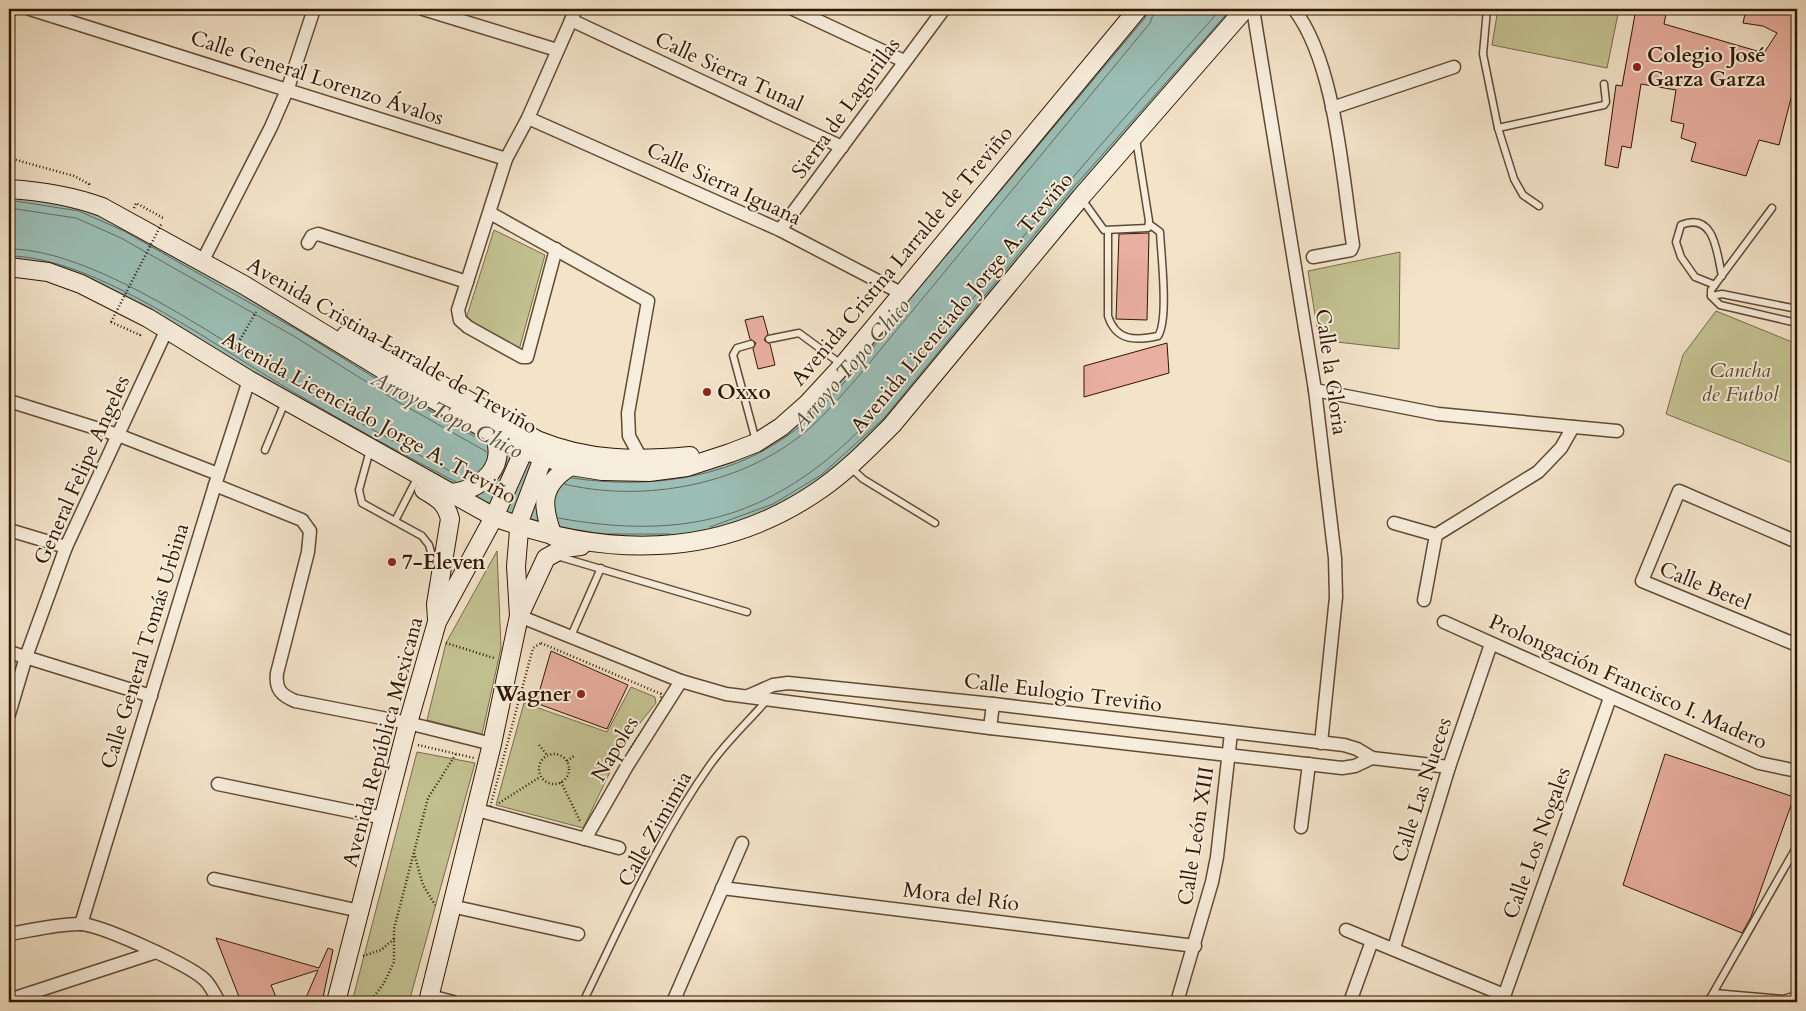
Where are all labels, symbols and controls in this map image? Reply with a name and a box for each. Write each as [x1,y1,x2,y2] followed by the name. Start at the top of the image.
[187,23,447,133] street label: Calle General Lorenzo Ávalos
[650,25,808,119] street label: Calle Sierra Tunal
[785,32,907,184] street label: Sierra de Lagurillas
[1647,41,1766,94] place label: Colegio José Garza Garza
[1631,61,1643,73] marker: Colegio José Garza Garza
[784,120,1020,392] street label: Avenida Cristina Larralde de Treviño
[642,135,806,233] street label: Calle Sierra Iguana
[844,166,1080,440] street label: Avenida Licenciado Jorge A. Treviño
[241,251,543,441] street label: Avenida Cristina Larralde de Treviño
[784,292,917,439] water label: Arroyo Topo Chico
[1308,307,1354,437] street label: Calle la Gloria
[217,325,521,511] street label: Avenida Licenciado Jorge A. Treviño
[1702,356,1780,409] park label: Cancha de Futbol
[365,363,528,466] water label: Arroyo Topo Chico
[27,371,137,569] street label: General Felipe Angeles
[717,378,771,407] place label: Oxxo
[701,386,713,398] marker: Oxxo
[94,520,196,772] street label: Calle General Tomás Urbina
[402,548,486,577] place label: 7-Eleven
[1655,555,1755,617] street label: Calle Betel
[386,556,398,568] marker: 7-Eleven
[1484,607,1772,757] street label: Prolongación Francisco I. Madero
[336,614,430,870] street label: Avenida República Mexicana
[962,666,1164,720] street label: Calle Eulogio Treviño
[494,680,572,709] place label: Wagner
[575,688,587,700] marker: Wagner
[584,711,646,787] street label: Napoles
[1385,714,1459,866] street label: Calle Las Nueces
[1496,763,1578,923] street label: Calle Los Nogales
[1171,765,1221,907] street label: Calle León XIII
[611,766,699,892] street label: Calle Zimimia
[901,875,1021,919] street label: Mora del Río

